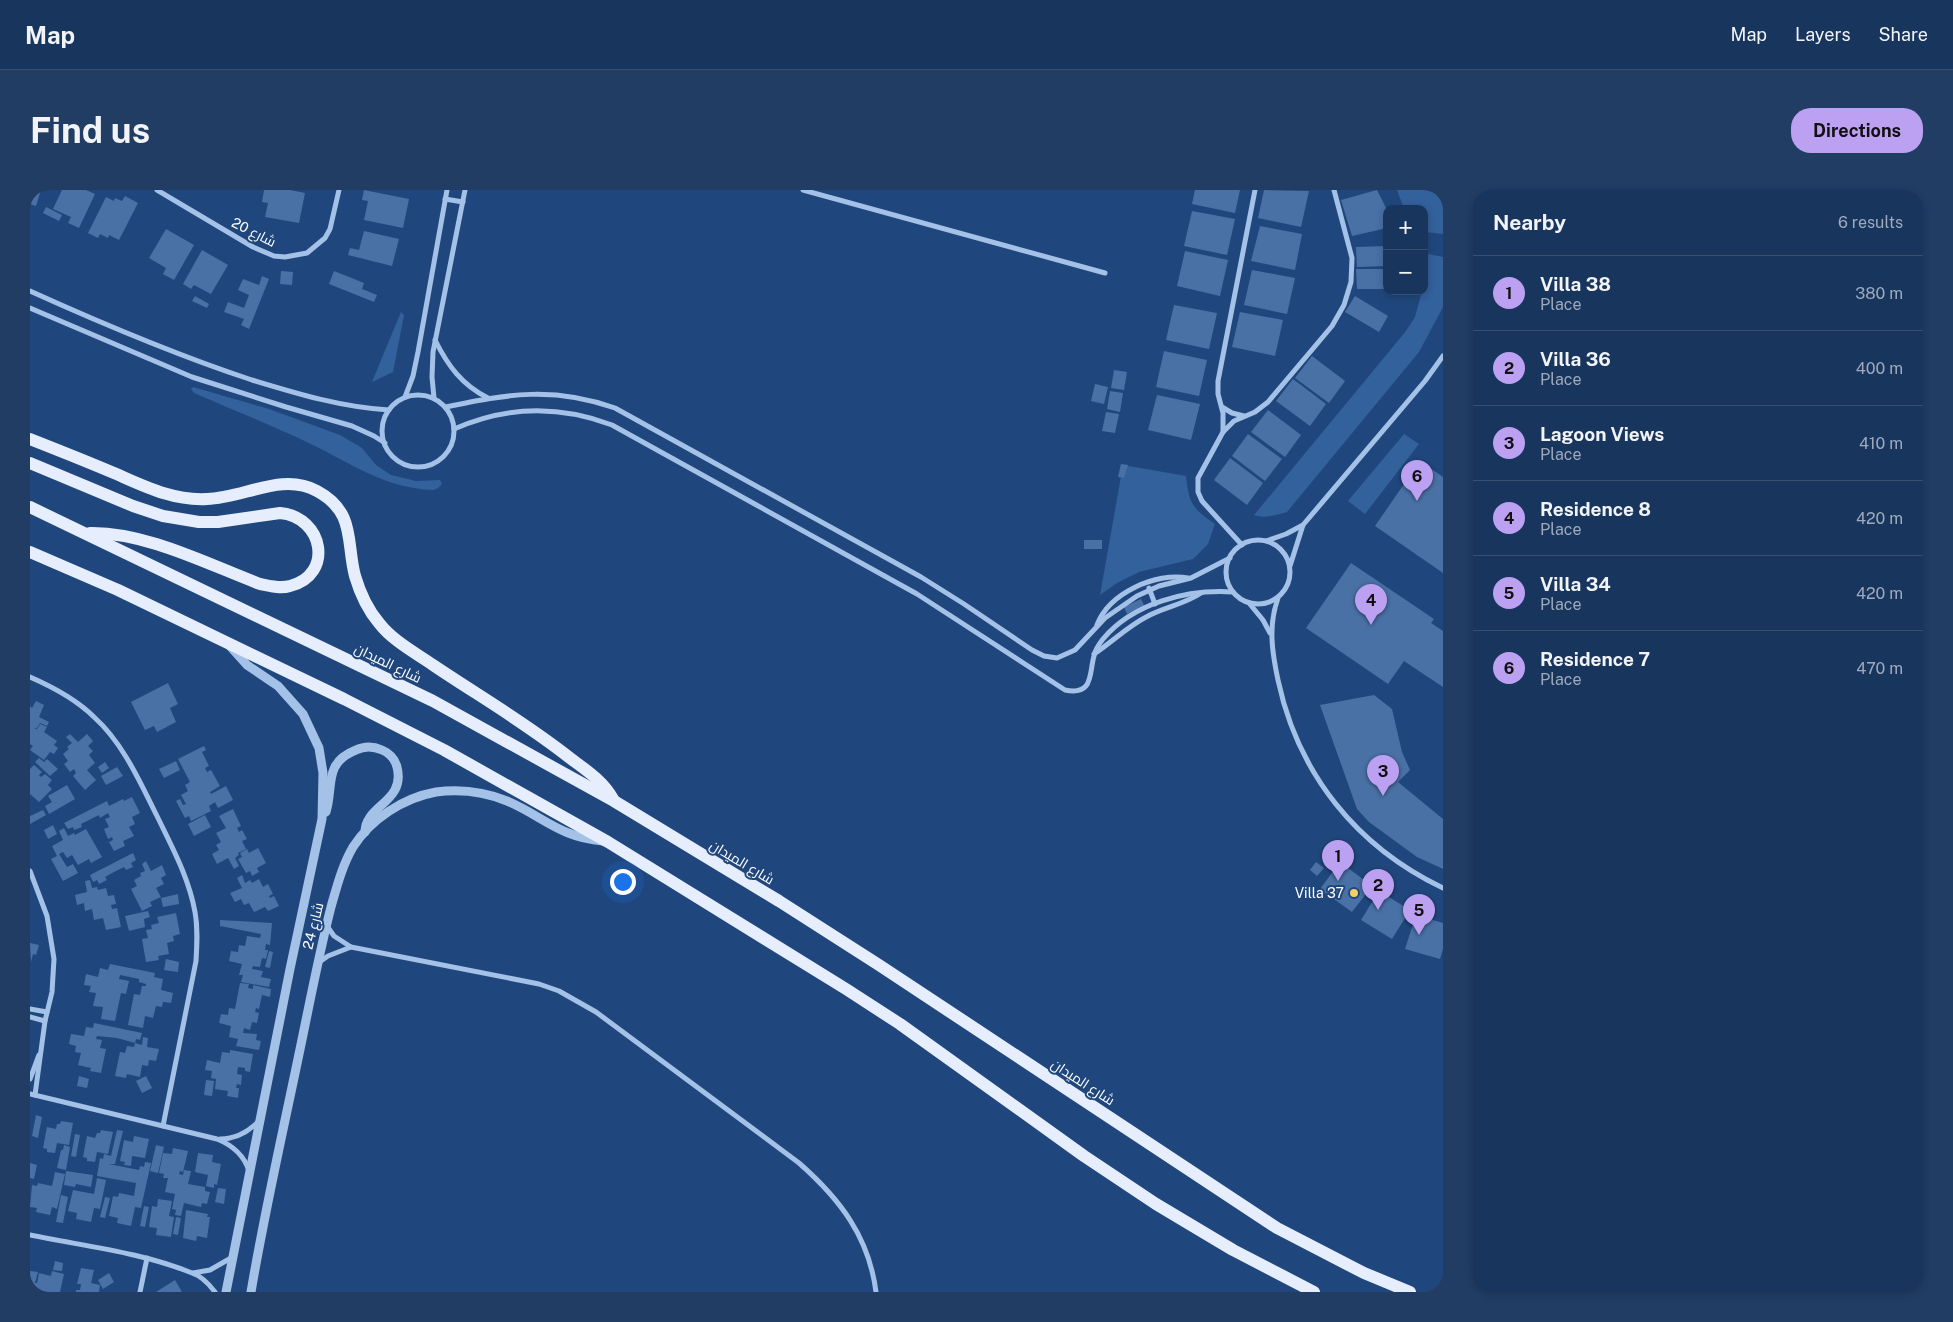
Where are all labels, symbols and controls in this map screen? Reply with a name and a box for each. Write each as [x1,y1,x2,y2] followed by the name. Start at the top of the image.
[25,21,75,49] text: Map
[1731,24,1767,45] text: Map
[1795,24,1851,45] text: Layers
[1879,24,1928,45] text: Share
[1791,108,1923,153] button: Directions
[30,110,150,151] text: Find us
[1383,205,1428,295] map controls
[1383,205,1428,250] button: +
[1493,210,1566,235] text: Nearby
[1838,213,1903,232] text: 6 results
[229,214,279,251] street label: شارع 20
[1383,250,1428,295] button: −
[1540,273,1611,295] text: Villa 38
[1506,284,1512,303] text: 1
[1855,284,1903,303] text: 380 m
[1540,295,1582,314] text: Place
[1540,348,1611,370] text: Villa 36
[1504,359,1514,378] text: 2
[1856,359,1903,378] text: 400 m
[1540,370,1582,389] text: Place
[1540,423,1664,445] text: Lagoon Views
[1504,434,1514,453] text: 3
[1859,434,1903,453] text: 410 m
[1540,445,1582,464] text: Place
[1401,460,1433,501] pin: 6
[1540,498,1651,520] text: Residence 8
[1504,509,1514,528] text: 4
[1856,509,1903,528] text: 420 m
[1540,520,1582,539] text: Place
[1540,573,1611,595] text: Villa 34
[1355,584,1387,625] pin: 4
[1504,584,1514,603] text: 5
[1856,584,1903,603] text: 420 m
[1540,595,1582,614] text: Place
[352,640,424,687] street label: شارع الميدان
[1540,648,1650,670] text: Residence 7
[1504,659,1514,678] text: 6
[1856,659,1903,678] text: 470 m
[1540,670,1582,689] text: Place
[1367,755,1399,796] pin: 3
[706,837,777,888] street label: شارع الميدان
[1322,840,1354,881] pin: 1
[610,869,636,895] your location
[1362,869,1394,910] pin: 2
[1295,885,1344,901] place label: Villa 37
[1348,887,1360,899] marker: Villa 37
[1403,894,1435,935] pin: 5
[299,901,328,951] street label: شارع 24
[1048,1056,1118,1109] street label: شارع الميدان

